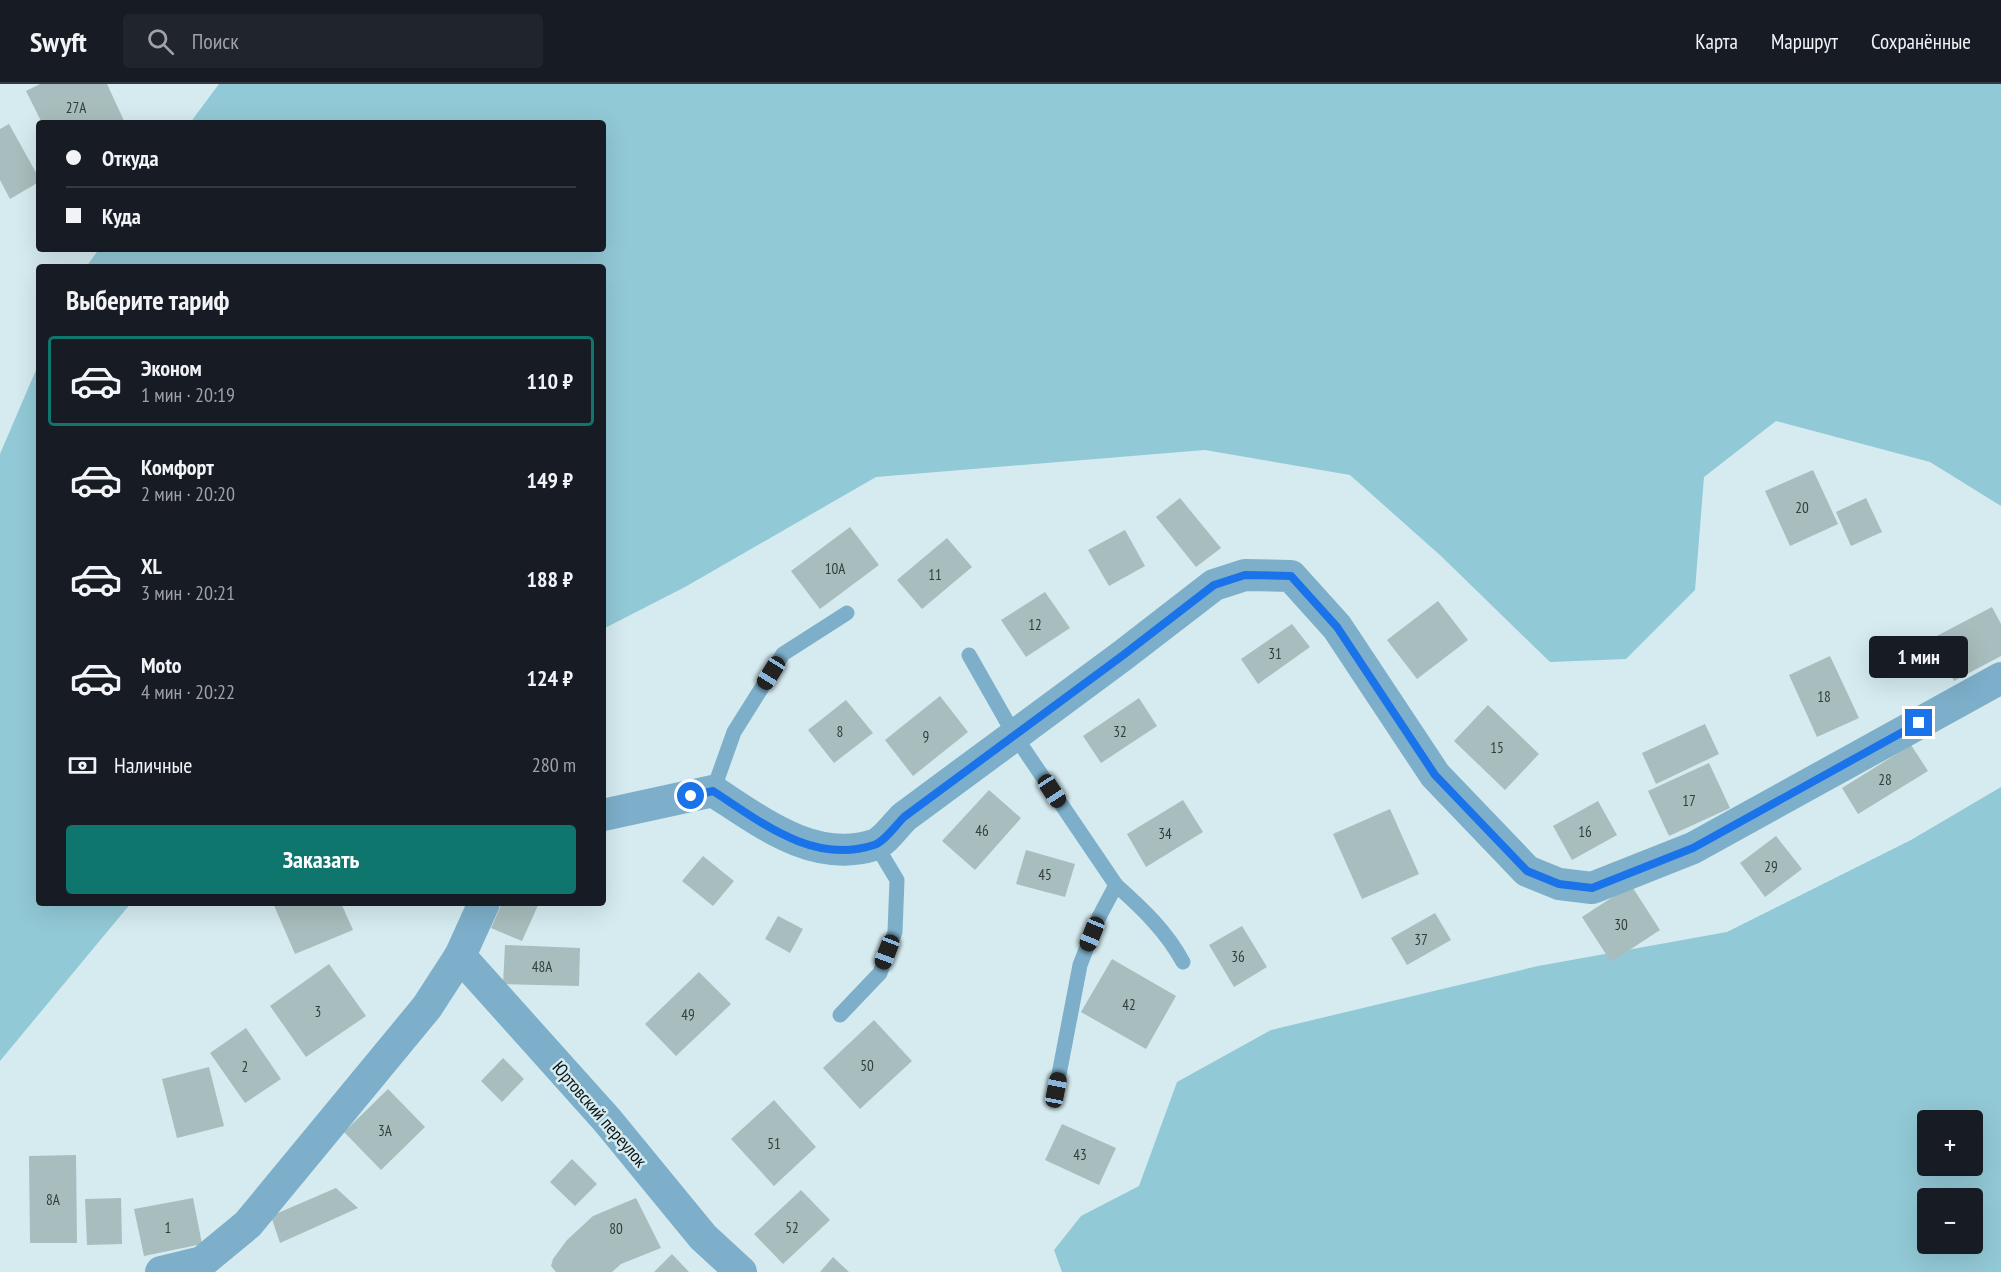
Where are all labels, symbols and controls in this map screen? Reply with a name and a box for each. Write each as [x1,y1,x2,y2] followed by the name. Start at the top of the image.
[123,14,543,68] search box
[30,23,87,60] text: Swyft
[144,25,177,58] icon: search
[192,27,239,55] text: Поиск
[1695,28,1738,55] text: Карта
[1771,28,1838,55] text: Маршрут
[1871,28,1971,55] text: Сохранённые
[66,98,87,117] house number: 27А
[102,144,159,172] text: Откуда
[102,202,141,230] text: Куда
[66,283,229,317] text: Выберите тариф
[69,354,123,408] icon: car
[141,354,202,382] text: Эконом
[526,367,573,395] text: 110 ₽
[141,382,235,408] text: 1 мин · 20:19
[69,453,123,507] icon: car
[141,453,214,481] text: Комфорт
[526,466,573,494] text: 149 ₽
[141,481,235,507] text: 2 мин · 20:20
[1795,498,1809,517] house number: 20
[69,552,123,606] icon: car
[141,552,162,580] text: XL
[825,559,846,578] house number: 10А
[526,565,573,593] text: 188 ₽
[928,565,942,584] house number: 11
[141,580,235,606] text: 3 мин · 20:21
[1028,615,1042,634] house number: 12
[1870,636,1968,678] callout: 1 мин
[1268,644,1282,663] house number: 31
[1897,644,1940,670] text: 1 мин
[69,651,123,705] icon: car
[141,651,182,679] text: Moto
[754,653,788,693] car
[526,664,573,692] text: 124 ₽
[141,679,235,705] text: 4 мин · 20:22
[1817,687,1831,706] house number: 18
[1905,709,1932,736] route end
[837,722,843,741] house number: 8
[1113,722,1127,741] house number: 32
[923,727,929,746] house number: 9
[1490,738,1504,757] house number: 15
[66,749,99,782] icon: cash
[114,751,192,779] text: Наличные
[532,752,576,778] text: 280 m
[1878,770,1892,789] house number: 28
[1035,771,1069,811] car
[677,782,704,809] route start
[1682,791,1696,810] house number: 17
[975,821,989,840] house number: 46
[1578,822,1592,841] house number: 16
[1158,824,1172,843] house number: 34
[66,825,576,894] button: Заказать
[1764,857,1778,876] house number: 29
[1038,865,1052,884] house number: 45
[1077,914,1107,954] car
[1614,915,1628,934] house number: 30
[1414,930,1428,949] house number: 37
[872,932,902,972] car
[1231,947,1245,966] house number: 36
[532,957,553,976] house number: 48А
[1122,995,1136,1014] house number: 42
[315,1002,321,1021] house number: 3
[681,1005,695,1024] house number: 49
[548,1056,652,1172] street label: Юртовский переулок
[860,1056,874,1075] house number: 50
[242,1057,248,1076] house number: 2
[1044,1071,1068,1109] car
[1917,1110,1983,1254] map controls
[1917,1110,1983,1176] button: +
[378,1121,393,1140] house number: 3А
[767,1134,781,1153] house number: 51
[1073,1145,1087,1164] house number: 43
[1917,1188,1983,1254] button: −
[46,1190,61,1209] house number: 8А
[165,1218,171,1237] house number: 1
[785,1218,799,1237] house number: 52
[609,1219,623,1238] house number: 80

